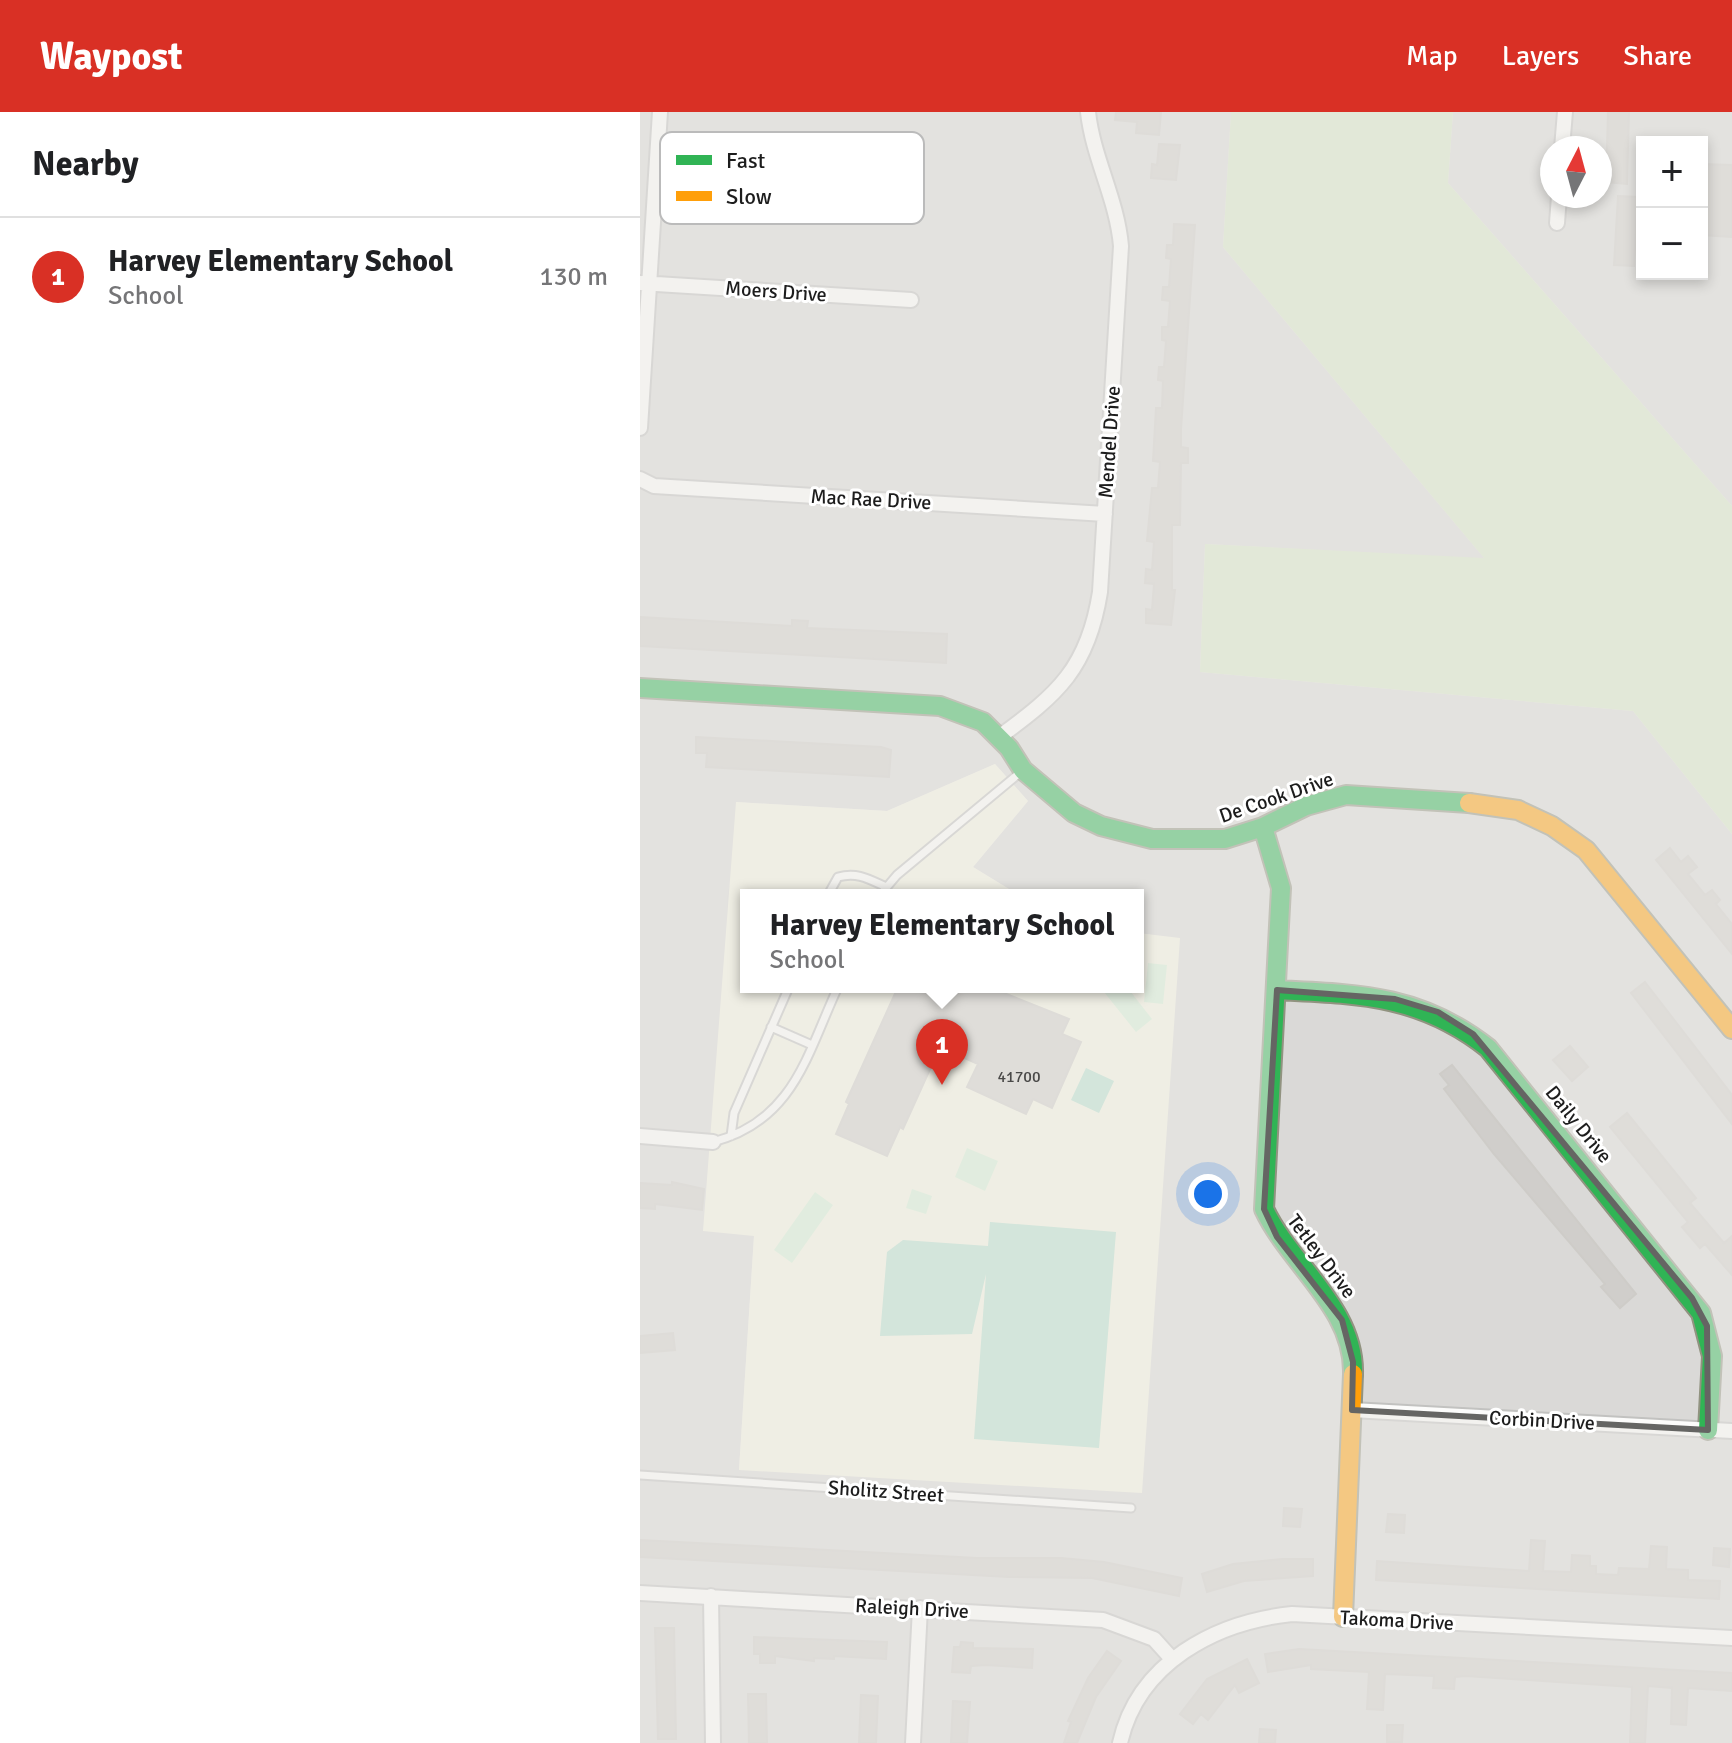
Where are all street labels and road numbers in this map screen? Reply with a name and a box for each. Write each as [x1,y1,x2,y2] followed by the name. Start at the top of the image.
[724,275,828,308] street label: Moers Drive
[1093,385,1126,499] street label: Mendel Drive
[810,484,932,515] street label: Mac Rae Drive
[1216,766,1337,829] street label: De Cook Drive
[1540,1081,1617,1168] street label: Daily Drive
[1282,1209,1361,1303] street label: Tetley Drive
[1489,1405,1595,1436] street label: Corbin Drive
[827,1475,945,1508] street label: Sholitz Street
[855,1593,969,1624] street label: Raleigh Drive
[1340,1605,1454,1636] street label: Takoma Drive

